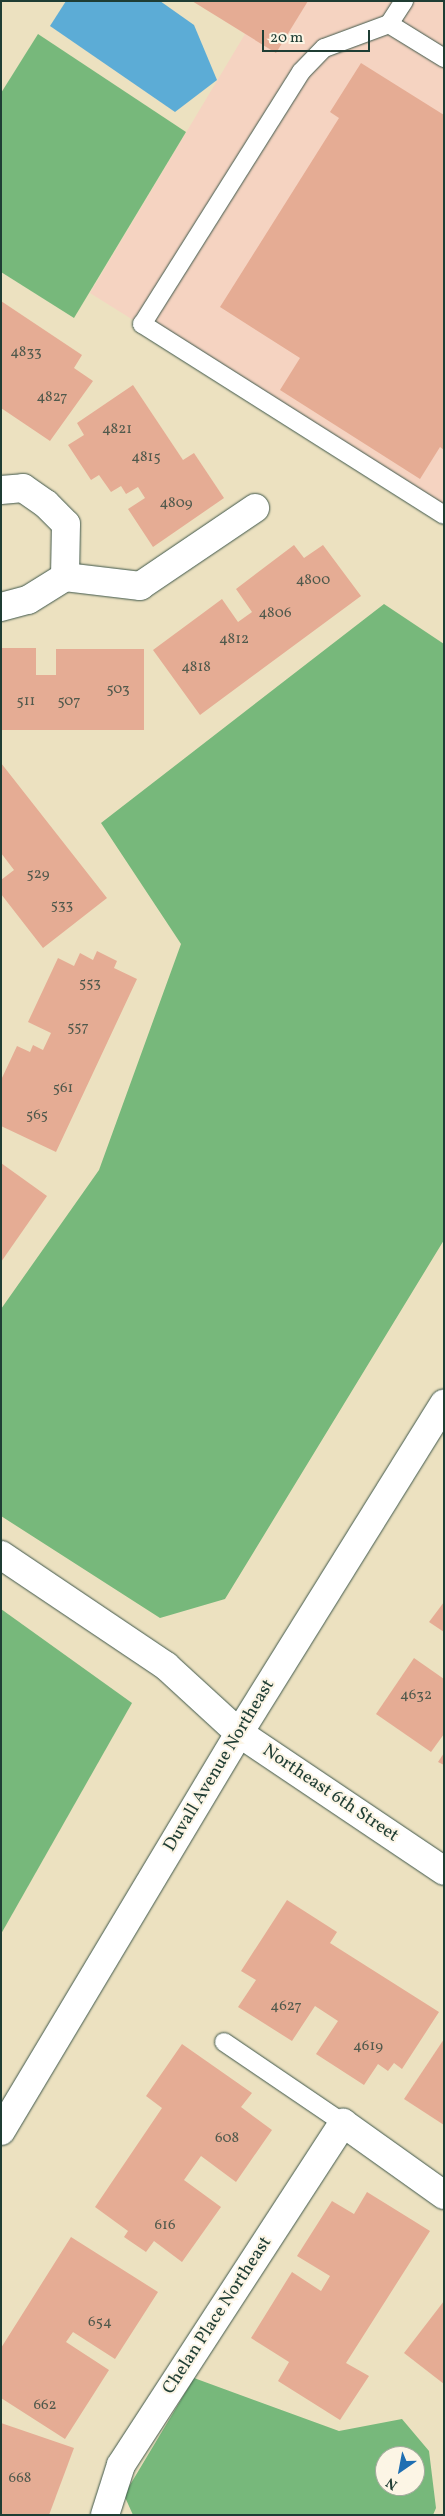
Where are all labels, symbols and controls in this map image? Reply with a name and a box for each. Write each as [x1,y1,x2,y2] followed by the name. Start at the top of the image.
[265,20,372,52] scale bar
[270,28,303,49] text: 20 m
[10,344,42,362] house number: 4833
[36,389,68,407] house number: 4827
[102,421,132,439] house number: 4821
[131,449,161,467] house number: 4815
[159,495,193,513] house number: 4809
[296,572,330,590] house number: 4800
[258,605,292,623] house number: 4806
[219,631,249,649] house number: 4812
[181,659,211,677] house number: 4818
[106,681,130,699] house number: 503
[17,693,35,711] house number: 511
[57,693,81,711] house number: 507
[27,866,49,884] house number: 529
[51,897,73,915] house number: 533
[79,975,101,993] house number: 553
[67,1019,89,1037] house number: 557
[53,1080,73,1098] house number: 561
[26,1107,48,1125] house number: 565
[160,1676,280,1856] street label: Duvall Avenue Northeast
[400,1687,432,1705] house number: 4632
[258,1740,402,1848] street label: Northeast 6th Street
[270,1998,302,2016] house number: 4627
[353,2038,383,2056] house number: 4619
[215,2130,239,2148] house number: 608
[155,2217,175,2235] house number: 616
[159,2233,277,2399] street label: Chelan Place Northeast
[88,2314,112,2332] house number: 654
[33,2397,57,2415] house number: 662
[375,2446,425,2496] north arrow
[9,2470,31,2488] house number: 668
[383,2472,402,2494] text: N

